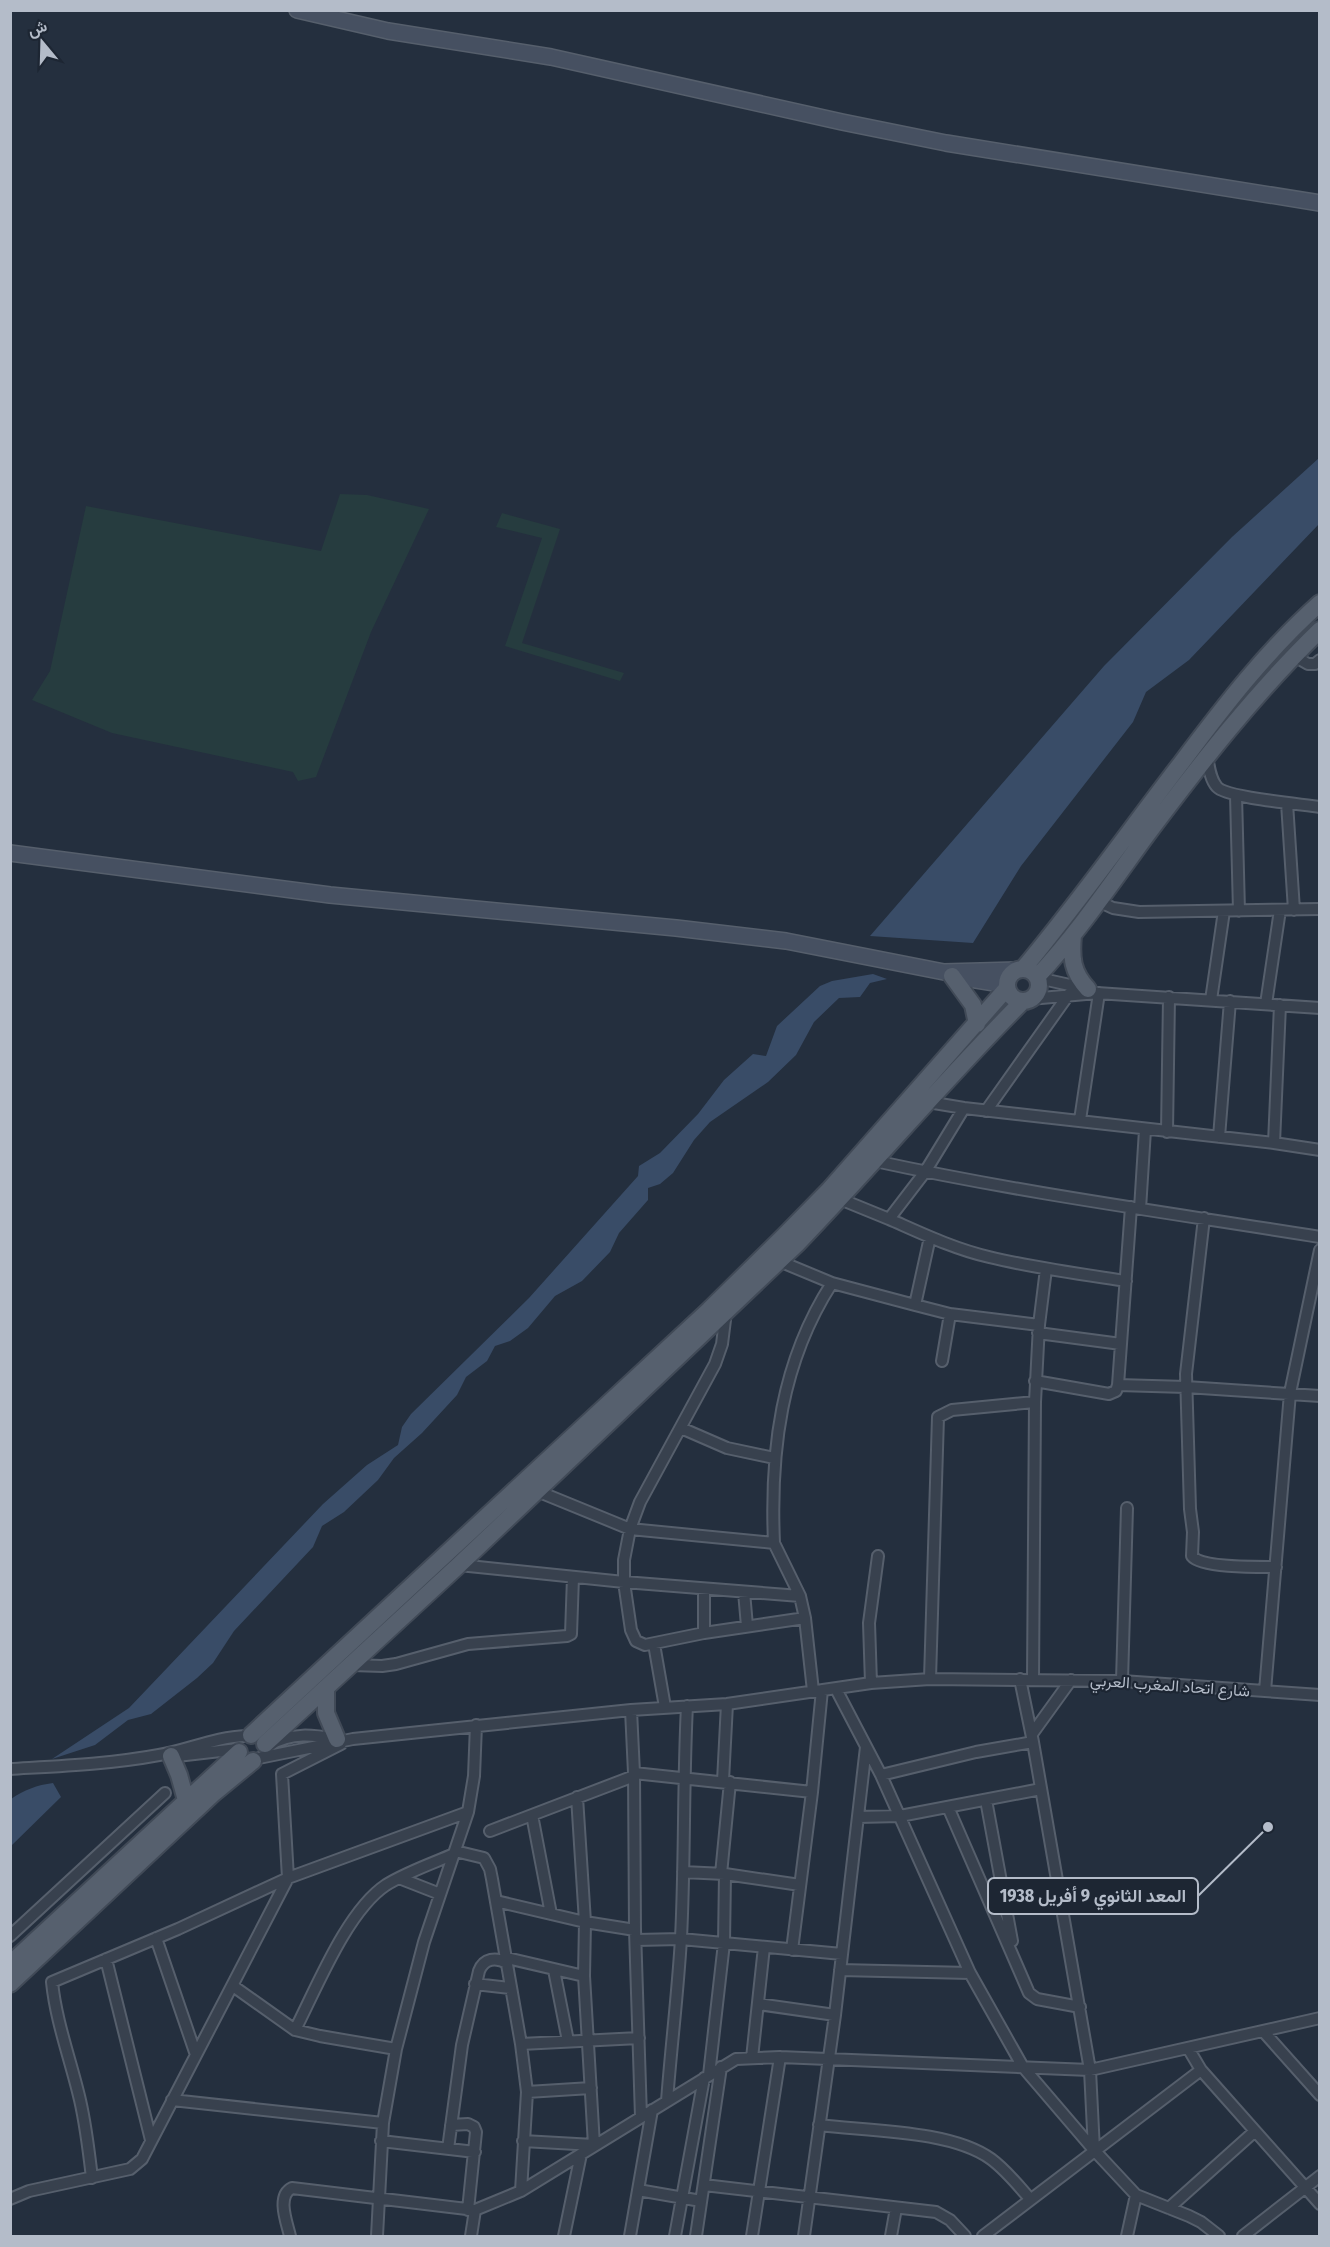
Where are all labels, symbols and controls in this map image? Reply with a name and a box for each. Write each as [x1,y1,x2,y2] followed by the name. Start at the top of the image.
[12,12,72,72] north arrow
[25,16,49,40] text: ش
[1089,1670,1251,1705] street label: شارع اتحاد المغرب العربي
[988,1878,1198,1914] callout: المعد الثانوي 9 أفريل 1938
[1000,1885,1186,1911] text: المعد الثانوي 9 أفريل 1938

